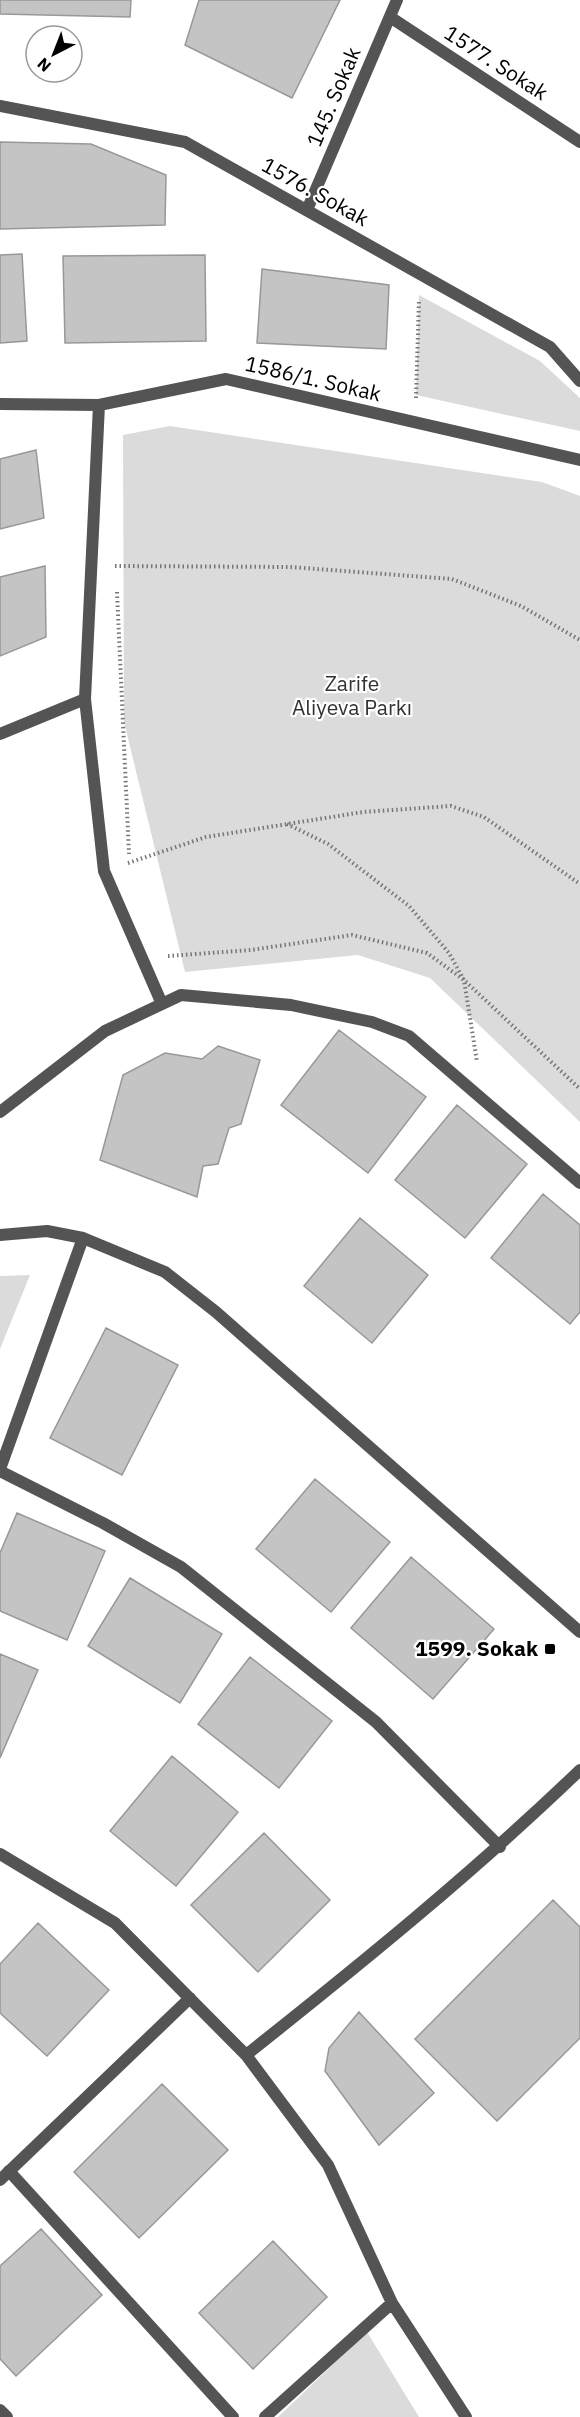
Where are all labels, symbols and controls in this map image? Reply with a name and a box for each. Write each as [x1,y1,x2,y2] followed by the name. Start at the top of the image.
[439,18,554,106] street label: 1577. Sokak
[24,24,84,84] north arrow
[300,43,367,151] street label: 145. Sokak
[33,54,55,76] text: N
[257,150,374,232] street label: 1576. Sokak
[242,349,384,407] street label: 1586/1. Sokak
[292,669,412,721] park label: Zarife Aliyeva Parkı
[415,1634,539,1662] place label: 1599. Sokak
[543,1642,557,1656] marker: 1599. Sokak

